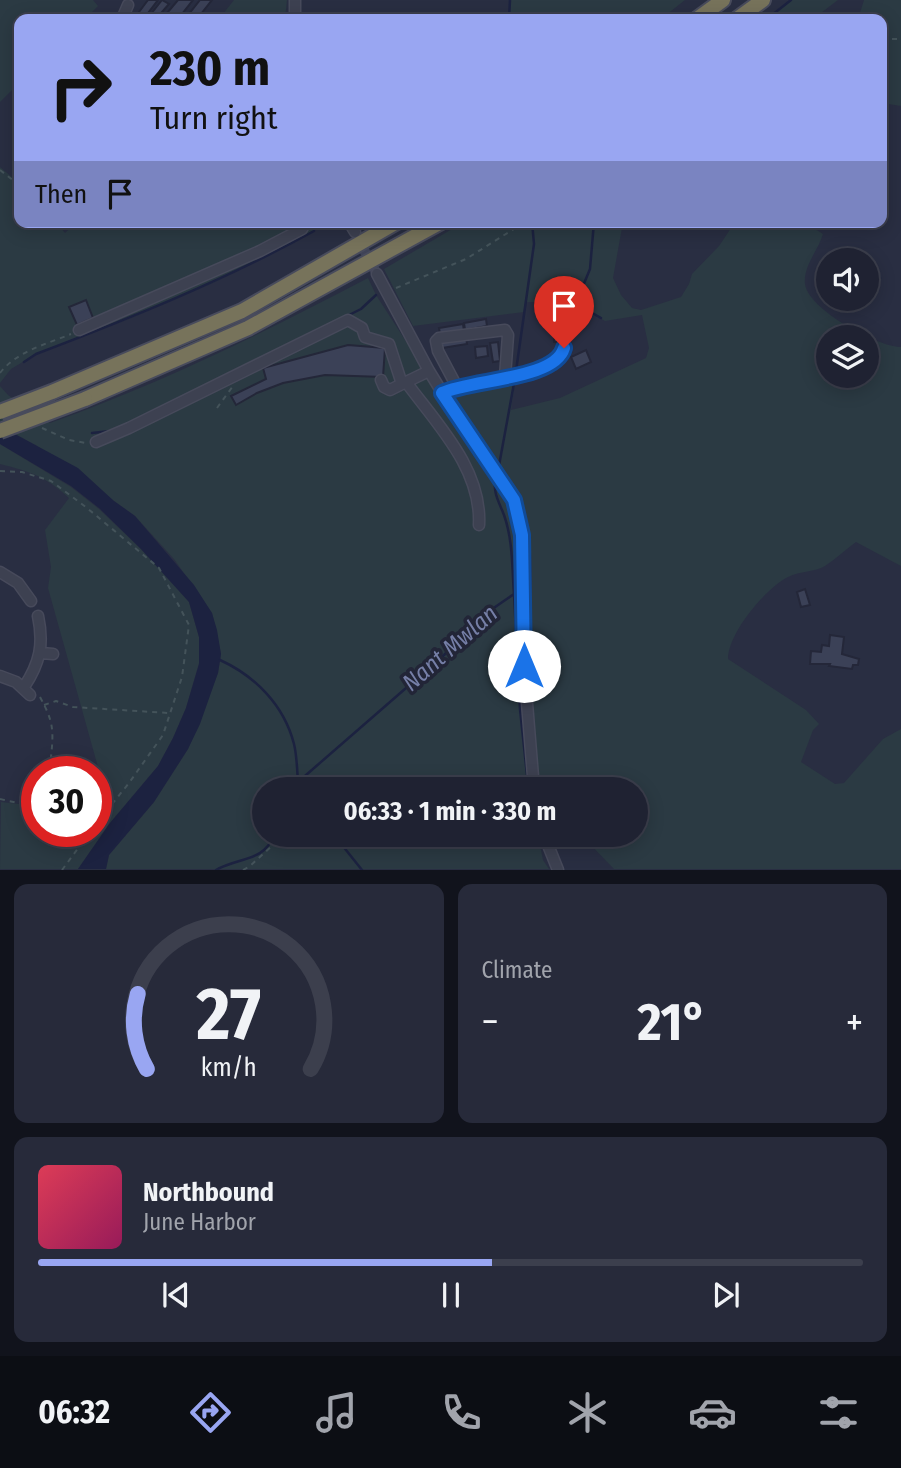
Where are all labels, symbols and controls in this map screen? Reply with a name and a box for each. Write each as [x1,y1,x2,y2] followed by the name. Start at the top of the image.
[150,39,270,98] text: 230 m
[35,42,126,133] icon: right
[150,99,277,137] text: Turn right
[101,175,139,213] icon: arrive
[35,179,87,210] text: Then
[816,248,879,388] map controls
[816,248,879,311] button: sound
[534,276,594,348] pin
[545,287,583,325] icon: arrive
[816,325,879,388] button: layers
[397,599,503,697] water label: Nant Mwlan
[487,629,561,703] position arrow
[21,756,112,847] speed limit sign: 30
[344,796,556,827] text: 06:33 · 1 min · 330 m
[482,956,552,984] text: Climate
[196,972,261,1059] text: 27
[637,991,707,1054] text: 21°
[482,999,499,1045] text: −
[846,999,863,1045] text: +
[201,1053,257,1083] text: km/h
[143,1177,274,1208] text: Northbound
[143,1208,256,1236] text: June Harbor
[157,1276,195,1314] icon: previous
[432,1276,470,1314] icon: pause
[707,1276,745,1314] icon: next
[186,1388,235,1437] icon: directions
[312,1388,361,1437] icon: music
[437,1388,486,1437] icon: phone
[563,1388,612,1437] icon: climate
[688,1388,737,1437] icon: car
[814,1388,863,1437] icon: filters
[38,1393,110,1431] text: 06:32

